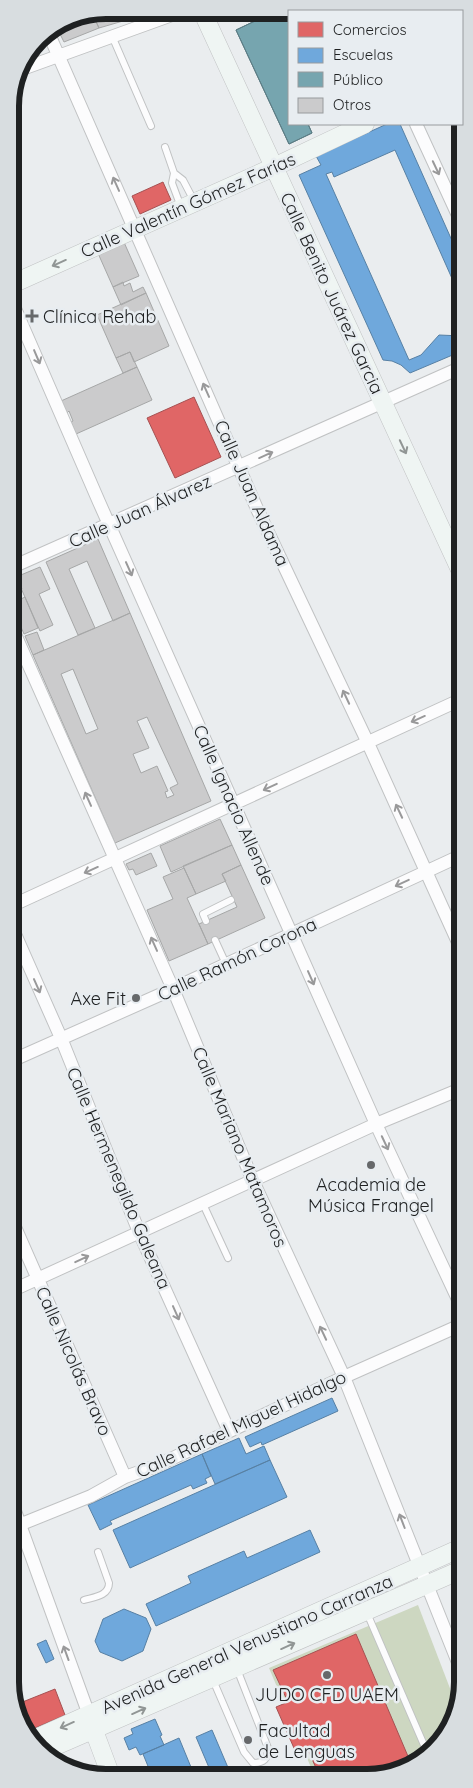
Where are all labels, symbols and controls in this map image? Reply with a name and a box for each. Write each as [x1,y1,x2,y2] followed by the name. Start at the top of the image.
[288,10,463,125] legend
[333,20,407,39] text: Comercios
[333,45,393,64] text: Escuelas
[333,70,383,89] text: Público
[333,95,371,114] text: Otros
[77,147,299,263] street label: Calle Valentín Gómez Farías
[432,160,442,175] one-way arrow
[111,177,121,192] one-way arrow
[275,189,389,397] street label: Calle Benito Juárez Garcia
[52,258,67,268] one-way arrow
[43,305,156,328] place label: Clínica Rehab
[25,309,39,323] marker: Clínica Rehab
[32,349,42,364] one-way arrow
[200,383,210,398] one-way arrow
[209,416,295,570] street label: Calle Juan Aldama
[399,439,409,454] one-way arrow
[258,450,273,460] one-way arrow
[65,469,215,553] street label: Calle Juan Álvarez
[125,561,135,576] one-way arrow
[341,690,350,705] one-way arrow
[411,714,426,724] one-way arrow
[188,721,280,889] street label: Calle Ignacio Allende
[263,782,278,792] one-way arrow
[83,792,93,807] one-way arrow
[393,804,403,819] one-way arrow
[84,866,99,876] one-way arrow
[395,878,410,888] one-way arrow
[154,912,320,1006] street label: Calle Ramón Corona
[148,937,158,952] one-way arrow
[307,970,317,985] one-way arrow
[33,978,43,993] one-way arrow
[71,987,126,1010] place label: Axe Fit
[130,992,142,1004] marker: Axe Fit
[187,1043,293,1251] street label: Calle Mariano Matamoros
[62,1064,176,1292] street label: Calle Hermenegildo Galeana
[380,1135,390,1150] one-way arrow
[365,1159,377,1171] marker: Academia de Música Frangel
[308,1173,434,1217] place label: Academia de Música Frangel
[74,1253,89,1263] one-way arrow
[31,1283,117,1439] street label: Calle Nicolás Bravo
[172,1305,181,1320] one-way arrow
[318,1325,328,1340] one-way arrow
[132,1365,350,1483] street label: Calle Rafael Miguel Hidalgo
[396,1514,406,1529] one-way arrow
[98,1569,396,1719] street label: Avenida General Venustiano Carranza
[280,1641,295,1651] one-way arrow
[61,1646,70,1661] one-way arrow
[321,1669,333,1681] marker: JUDO CFD UAEM
[255,1683,399,1706] place label: JUDO CFD UAEM
[131,1706,146,1716] one-way arrow
[258,1719,355,1763] place label: Facultad de Lenguas
[60,1720,75,1730] one-way arrow
[242,1734,254,1746] marker: Facultad de Lenguas

